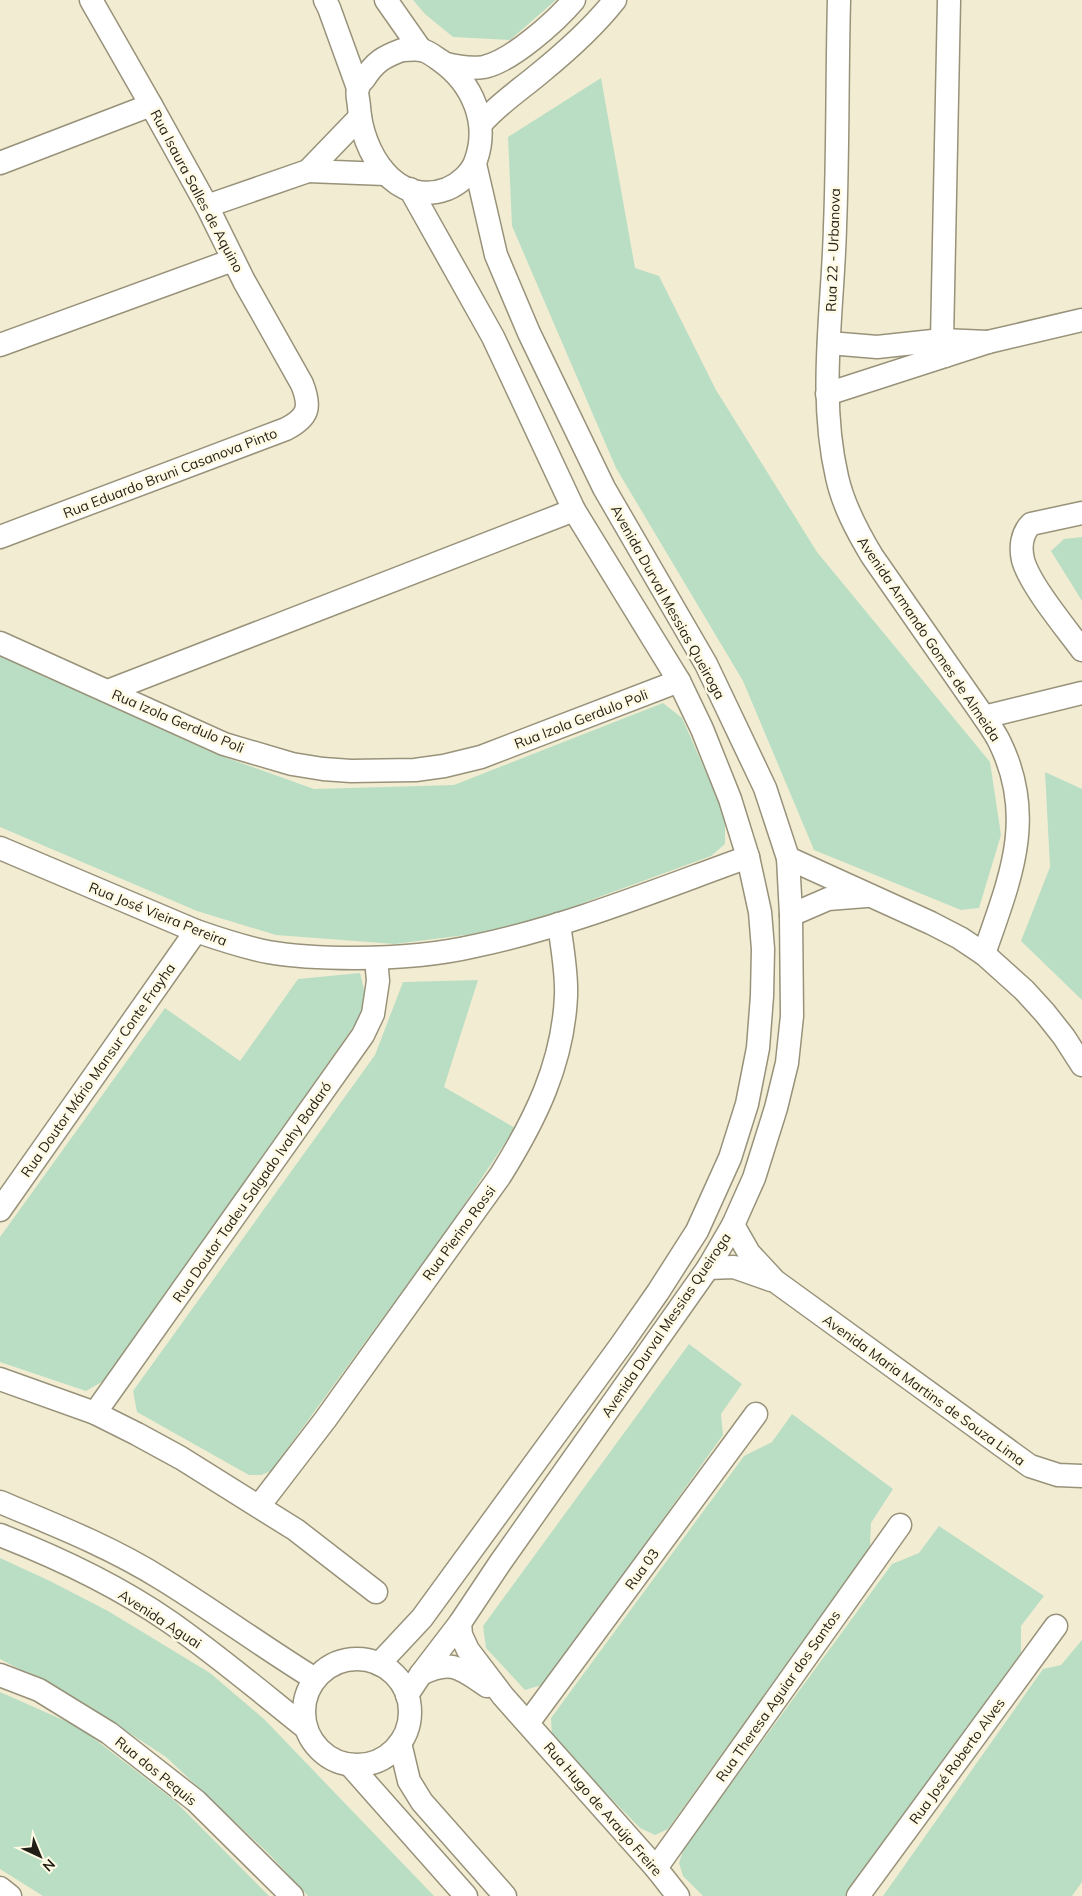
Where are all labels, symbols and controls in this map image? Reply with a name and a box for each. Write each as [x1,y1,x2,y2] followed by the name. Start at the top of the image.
[146,106,248,276] street label: Rua Isaura Salles de Aquino
[822,188,844,312] street label: Rua 22 - Urbanova
[60,424,280,522] street label: Rua Eduardo Bruni Casanova Pinto
[607,502,729,702] street label: Avenida Durval Messias Queiroga
[854,533,1004,745] street label: Avenida Armando Gomes de Almeida
[109,685,247,757] street label: Rua Izola Gerdulo Poli
[512,685,650,753] street label: Rua Izola Gerdulo Poli
[86,878,230,950] street label: Rua José Vieira Pereira
[17,959,179,1181] street label: Rua Doutor Mário Mansur Conte Frayha
[169,1078,335,1306] street label: Rua Doutor Tadeu Salgado Ivahy Badaró
[419,1182,499,1284] street label: Rua Pierino Rossi
[597,1229,735,1421] street label: Avenida Durval Messias Queiroga
[819,1310,1029,1470] street label: Avenida Maria Martins de Souza Lima
[621,1545,663,1593] street label: Rua 03
[115,1585,205,1653] street label: Avenida Aguai
[712,1607,844,1785] street label: Rua Theresa Aguiar dos Santos
[905,1694,1009,1828] street label: Rua José Roberto Alves
[111,1733,201,1809] street label: Rua dos Pequis
[540,1738,666,1880] street label: Rua Hugo de Araújo Freire
[15,1831,65,1881] north arrow
[39,1855,59,1875] text: N

